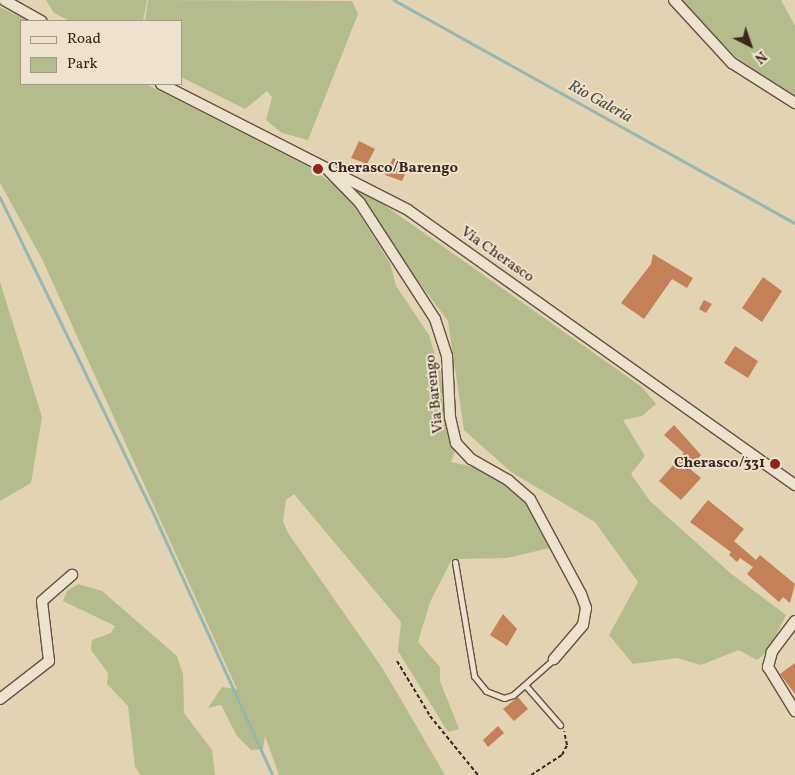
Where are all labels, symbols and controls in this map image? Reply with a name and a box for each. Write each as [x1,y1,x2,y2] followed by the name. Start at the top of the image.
[20,20,182,85] legend
[725,20,775,70] north arrow
[67,29,101,50] text: Road
[750,46,770,67] text: N
[67,54,98,75] text: Park
[565,77,635,127] water label: Rio Galeria
[328,160,458,178] place label: Cherasco/Barengo
[312,163,324,175] marker: Cherasco/Barengo
[457,223,537,287] street label: Via Cherasco
[422,354,448,434] street label: Via Barengo
[674,455,765,473] place label: Cherasco/331
[769,458,781,470] marker: Cherasco/331

